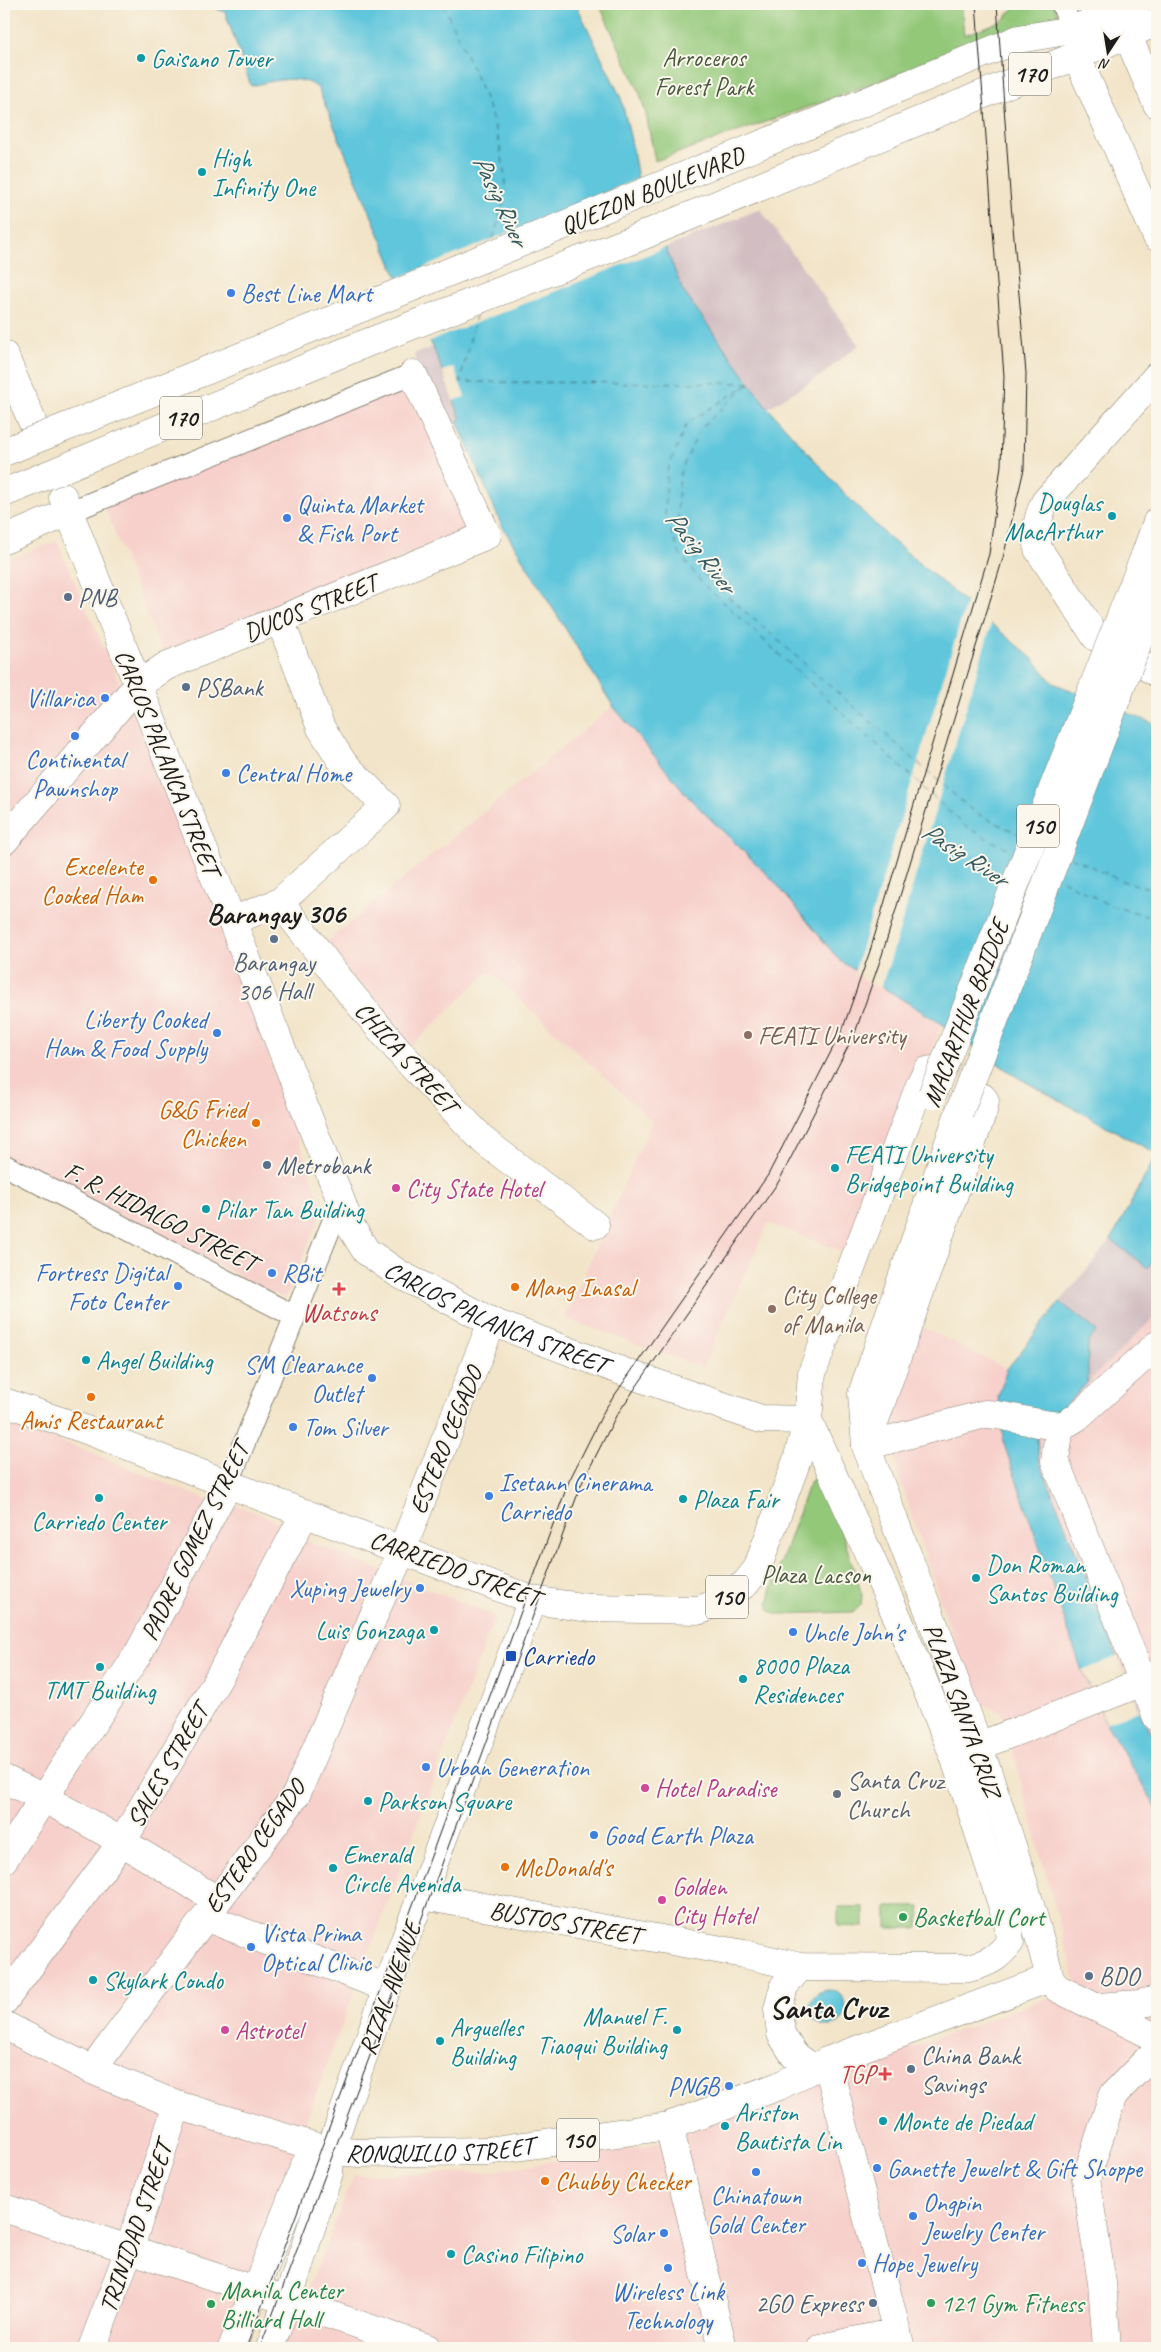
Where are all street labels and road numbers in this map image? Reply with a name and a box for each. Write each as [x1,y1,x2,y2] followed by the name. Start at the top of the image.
[1009,52,1051,96] road number: 170
[556,139,751,242] street label: QUEZON BOULEVARD
[160,396,202,439] road number: 170
[239,565,387,649] street label: DUCOS STREET
[107,645,229,886] street label: CARLOS PALANCA STREET
[1017,804,1059,848] road number: 150
[916,912,1017,1111] street label: MACARTHUR BRIDGE
[348,995,469,1124] street label: CHICA STREET
[59,1155,268,1282] street label: F. R. HIDALGO STREET
[378,1254,618,1384] street label: CARLOS PALANCA STREET
[402,1360,491,1519] street label: ESTERO CEGADO
[133,1432,259,1646] street label: PADRE GOMEZ STREET
[366,1523,550,1617] street label: CARRIEDO STREET
[706,1575,748,1618] road number: 150
[916,1619,1010,1805] street label: PLAZA SANTA CRUZ
[120,1693,219,1833] street label: SALES STREET
[197,1771,314,1920] street label: ESTERO CEGADO
[487,1894,649,1953] street label: BUSTOS STREET
[351,1914,430,2059] street label: RIZAL AVENUE
[557,2118,599,2162] road number: 150
[345,2129,542,2170] street label: RONQUILLO STREET
[92,2132,182,2317] street label: TRINIDAD STREET

